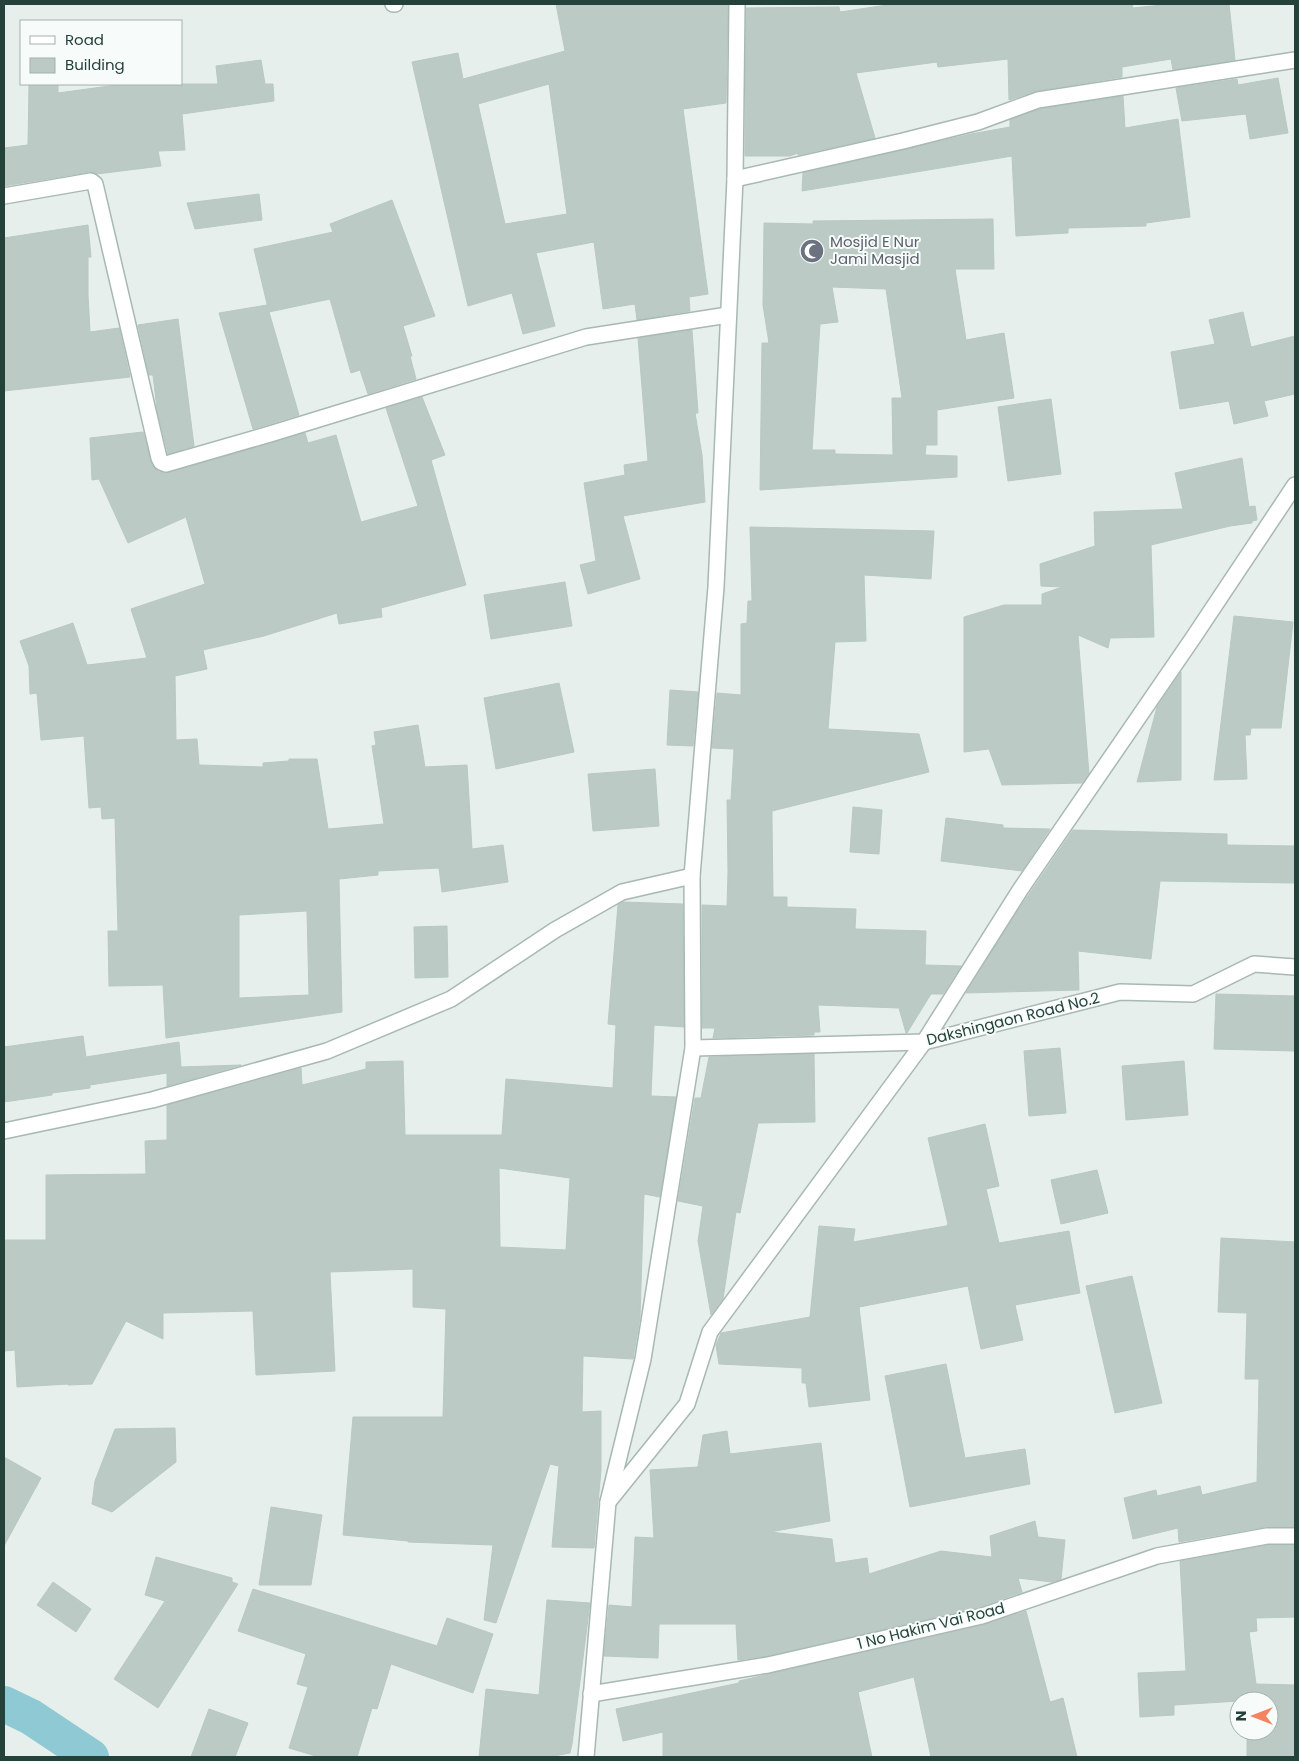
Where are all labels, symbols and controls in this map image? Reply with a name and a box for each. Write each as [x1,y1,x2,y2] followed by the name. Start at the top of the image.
[20,20,182,85] legend
[65,29,104,50] text: Road
[65,54,125,75] text: Building
[830,231,920,269] place label: Mosjid E Nur Jami Masjid
[799,238,825,264] mosque icon: Mosjid E Nur Jami Masjid
[924,987,1102,1050] street label: Dakshingaon Road No.2
[855,1597,1007,1654] street label: 1 No Hakim Vai Road
[1229,1691,1279,1741] north arrow
[1231,1711,1251,1721] text: N

